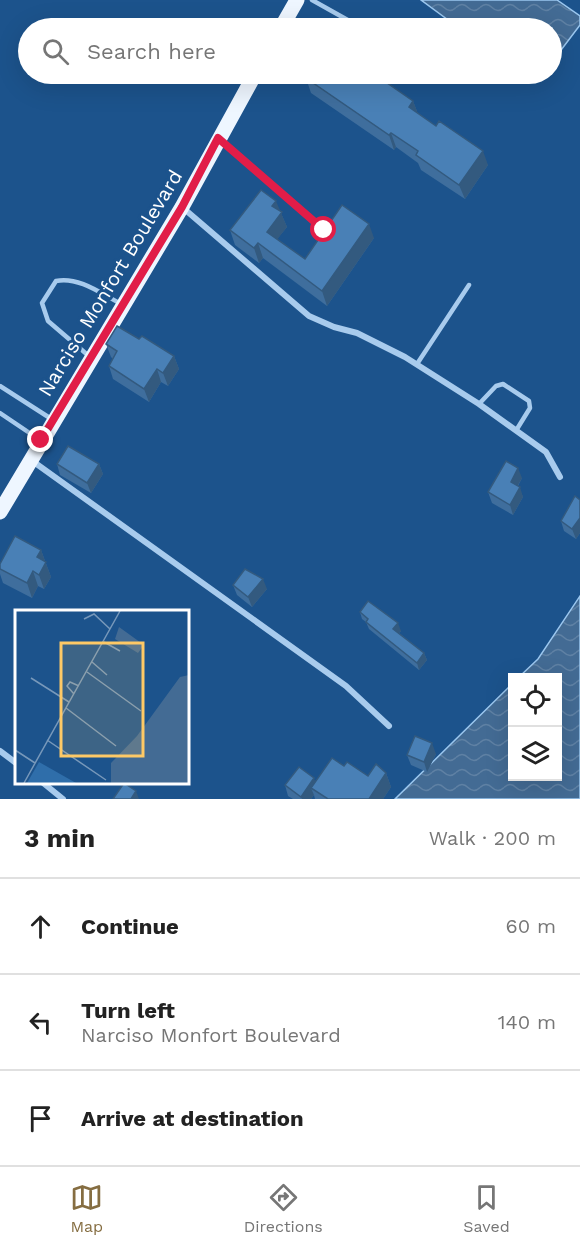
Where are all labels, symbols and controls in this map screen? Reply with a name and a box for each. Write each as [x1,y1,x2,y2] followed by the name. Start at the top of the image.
[18,18,562,84] search box
[39,35,72,68] icon: search
[87,39,216,64] text: Search here
[33,166,187,400] street label: Narciso Monfort Boulevard
[310,216,336,242] route start
[27,426,53,452] route end
[15,610,189,784] inset map
[508,673,562,781] map controls
[508,673,562,727] button: locate
[508,727,562,781] button: layers
[24,823,95,853] text: 3 min
[429,826,556,850] text: Walk · 200 m
[24,910,57,943] icon: ahead
[81,914,179,939] text: Continue
[506,914,556,938] text: 60 m
[81,998,175,1023] text: Turn left
[24,1006,57,1039] icon: left
[498,1010,556,1034] text: 140 m
[81,1023,341,1047] text: Narciso Monfort Boulevard
[24,1102,57,1135] icon: arrive
[81,1106,304,1131] text: Arrive at destination
[70,1181,103,1236] tab: Map
[244,1181,323,1236] tab: Directions
[463,1181,510,1236] tab: Saved

